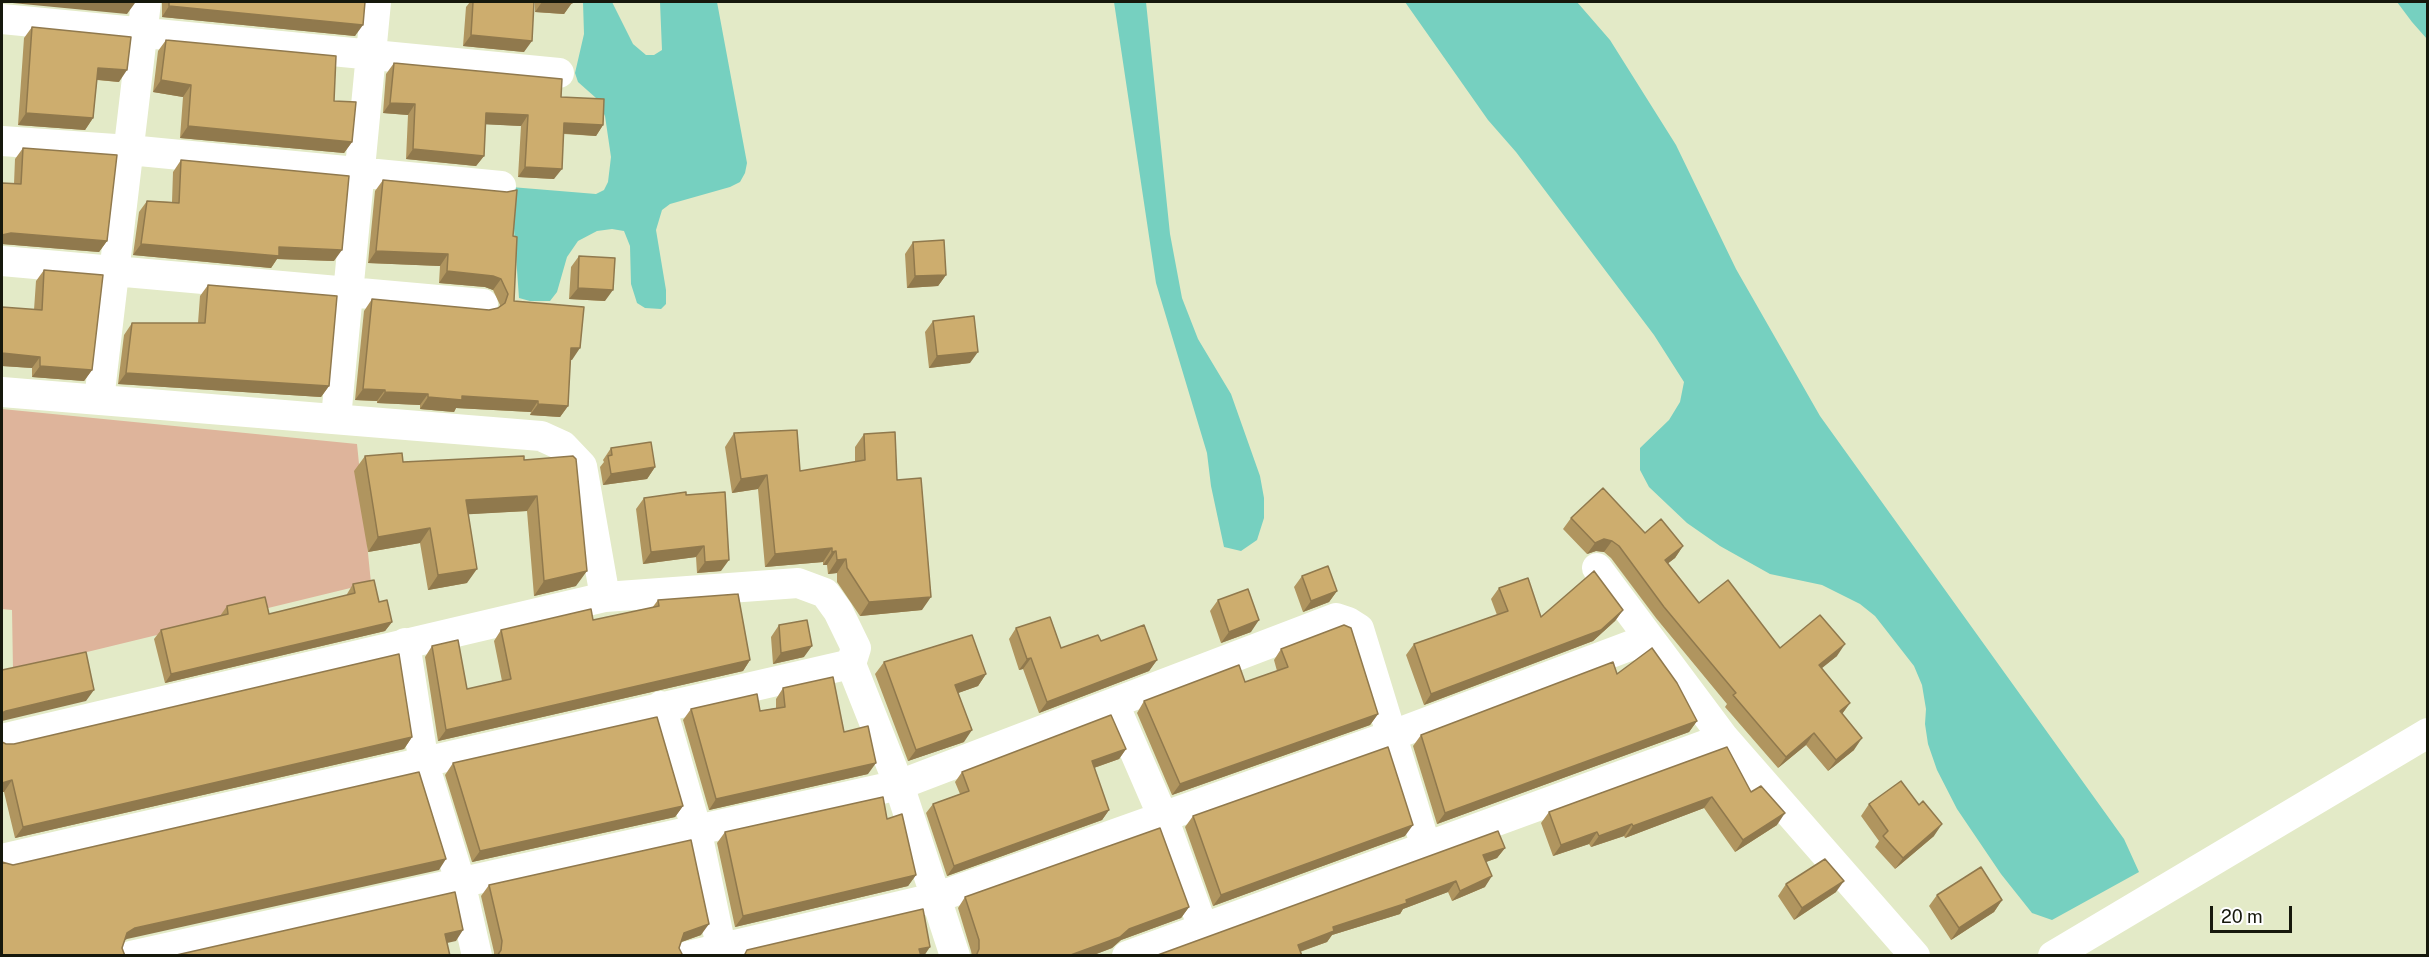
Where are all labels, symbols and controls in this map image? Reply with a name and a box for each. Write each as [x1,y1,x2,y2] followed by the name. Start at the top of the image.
[2213,894,2296,932] scale bar
[2221,906,2263,927] text: 20 m

